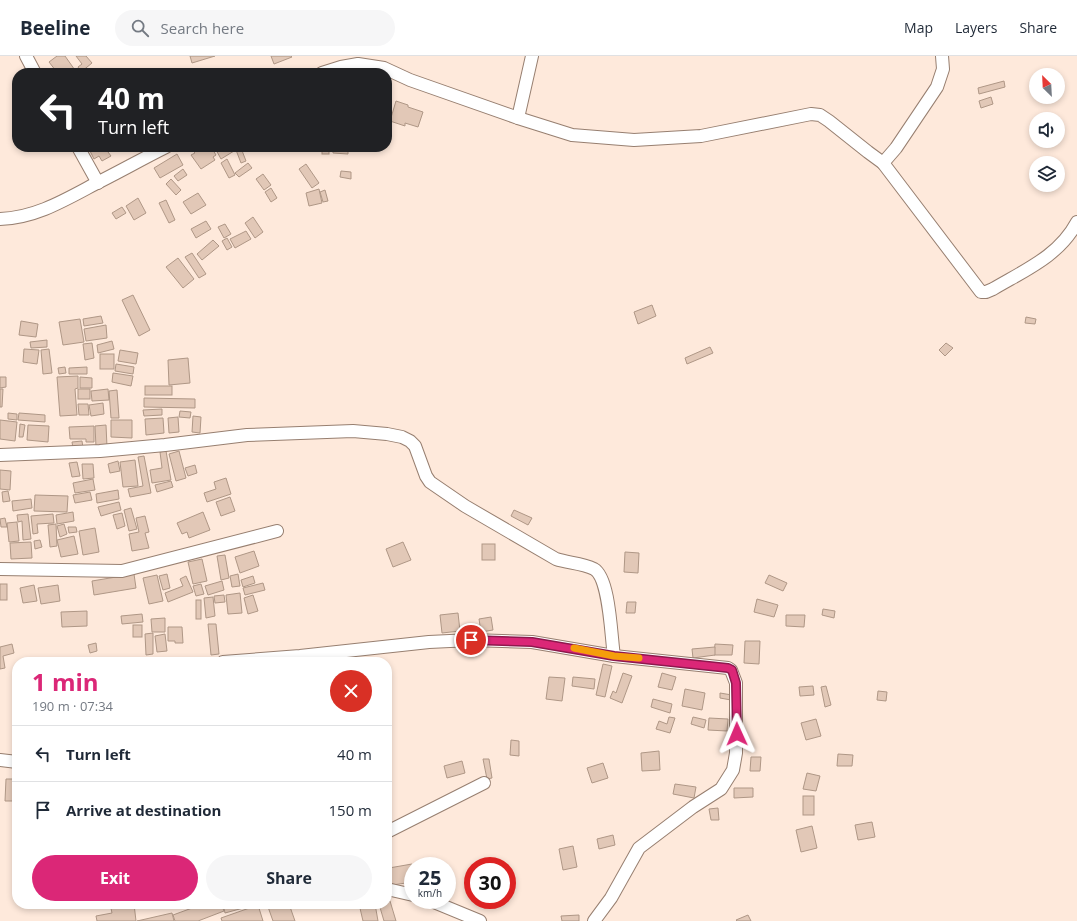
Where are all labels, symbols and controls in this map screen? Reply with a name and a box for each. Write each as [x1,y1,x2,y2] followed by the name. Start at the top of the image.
[115,10,395,46] search box
[20,15,91,41] text: Beeline
[129,17,151,39] icon: search
[161,18,244,38] text: Search here
[904,18,933,37] text: Map
[955,18,997,37] text: Layers
[1019,18,1057,37] text: Share
[1029,68,1065,104] north arrow
[1029,68,1065,192] map controls
[98,79,165,117] text: 40 m
[32,84,84,136] icon: left
[1029,112,1065,148] button: sound
[98,115,169,139] text: Turn left
[1029,156,1065,192] button: layers
[454,623,488,657] pin
[460,629,482,651] icon: arrive
[32,665,99,698] text: 1 min
[330,670,372,712] button: close
[32,697,113,715] text: 190 m · 07:34
[716,713,758,755] position arrow
[32,743,54,765] icon: left
[66,744,131,764] text: Turn left
[337,744,372,764] text: 40 m
[32,799,54,821] icon: arrive
[66,800,221,820] text: Arrive at destination
[328,800,372,820] text: 150 m
[32,855,198,901] button: Exit
[206,855,372,901] button: Share
[464,857,516,909] speed limit sign: 30
[419,864,441,891] text: 25
[418,886,442,900] text: km/h

